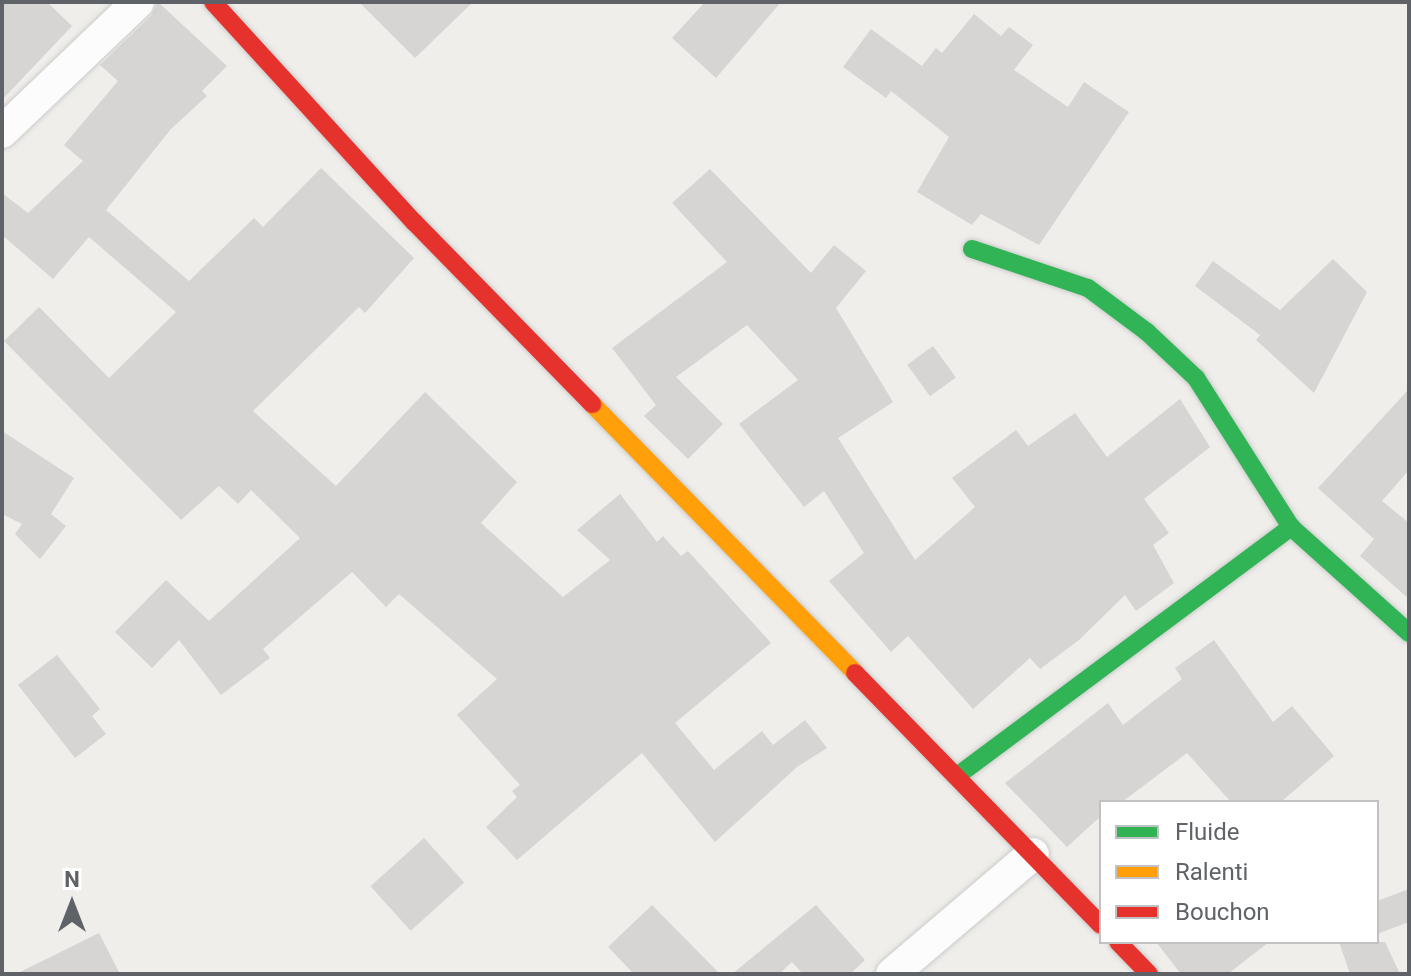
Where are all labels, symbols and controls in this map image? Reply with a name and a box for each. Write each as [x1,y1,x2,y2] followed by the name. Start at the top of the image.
[1099,800,1379,944] legend
[1175,818,1239,846] text: Fluide
[1175,858,1248,886] text: Ralenti
[32,864,112,944] north arrow
[64,867,80,892] text: N
[1175,898,1270,926] text: Bouchon

